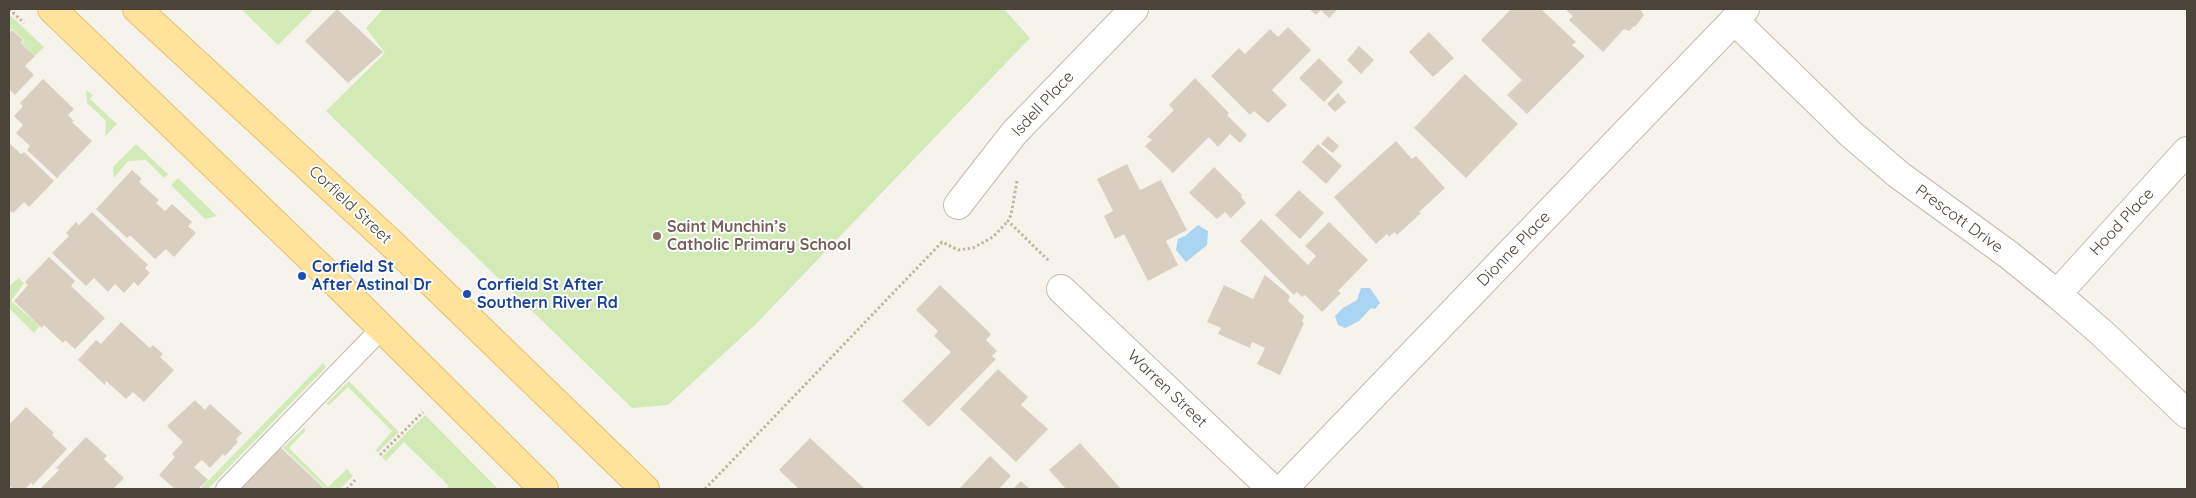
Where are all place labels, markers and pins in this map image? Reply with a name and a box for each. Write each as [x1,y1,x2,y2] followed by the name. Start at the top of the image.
[667,217,851,255] place label: Saint Munchin’s Catholic Primary School
[651,230,663,242] marker: Saint Munchin’s Catholic Primary School
[312,257,432,295] place label: Corfield St After Astinal Dr
[296,270,308,282] marker: Corfield St After Astinal Dr
[477,275,618,313] place label: Corfield St After Southern River Rd
[461,288,473,300] marker: Corfield St After Southern River Rd

